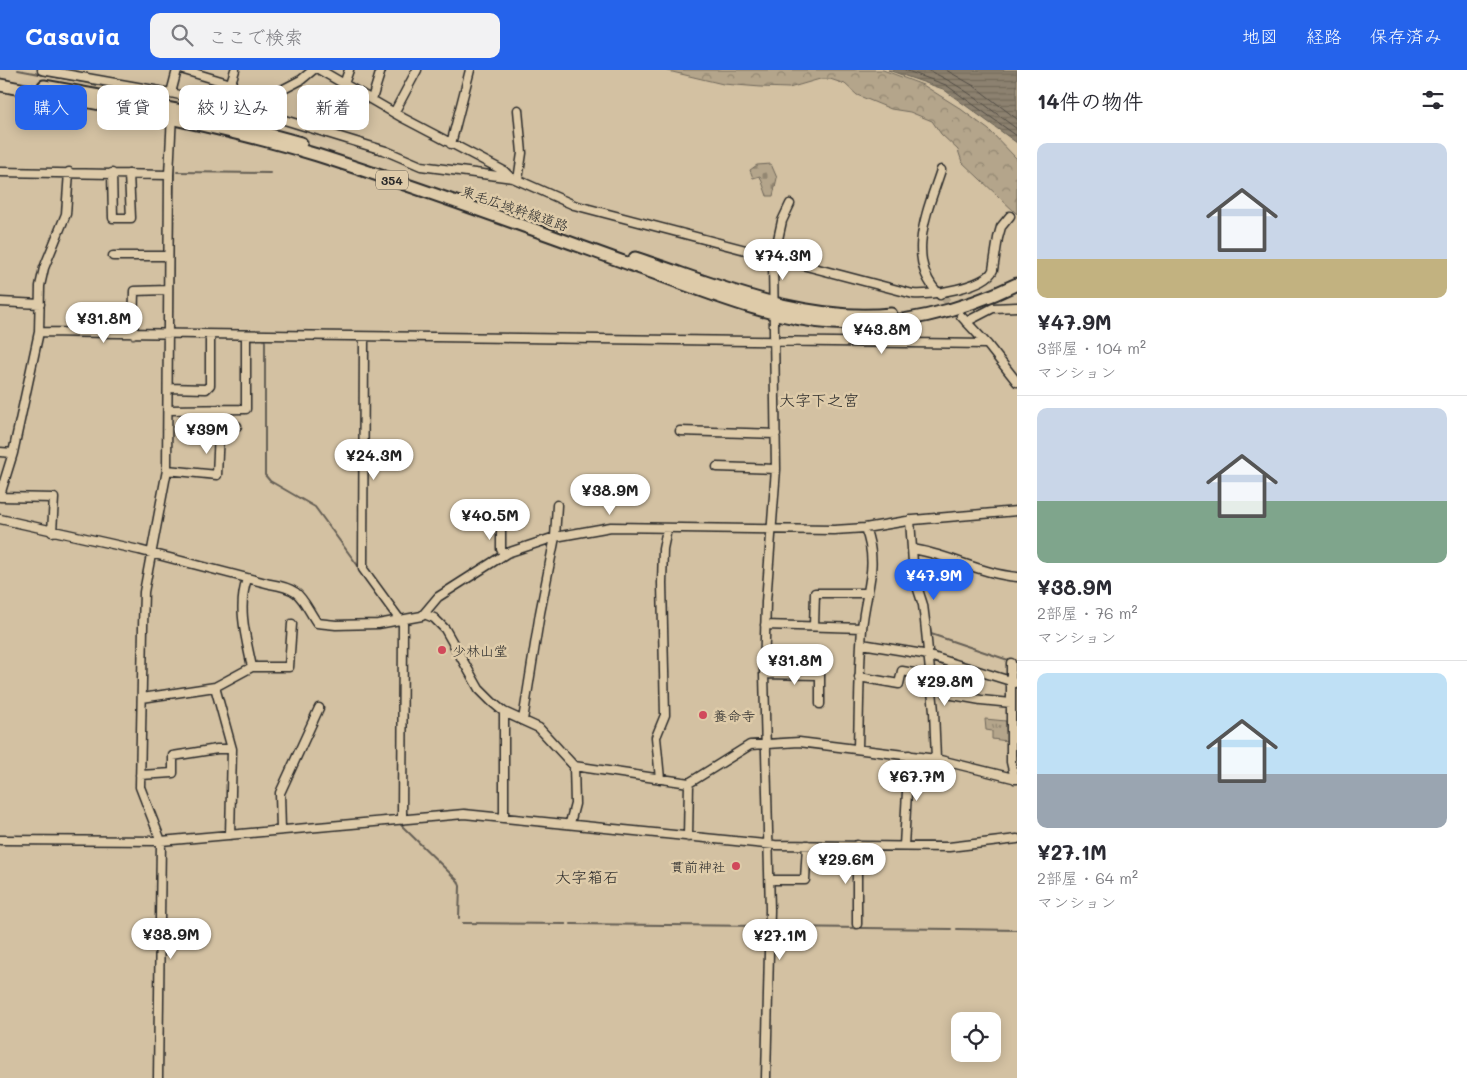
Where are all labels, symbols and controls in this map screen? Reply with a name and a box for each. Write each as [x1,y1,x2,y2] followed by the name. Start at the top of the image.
[150,13,500,58] search box
[25,20,120,51] text: Casavia
[168,21,196,49] icon: search
[208,24,303,49] text: ここで検索
[1242,24,1278,48] text: 地図
[1306,24,1342,48] text: 経路
[1370,24,1442,48] text: 保存済み
[15,85,87,130] chip: 購入
[97,85,169,130] chip: 賃貸
[179,85,287,130] chip: 絞り込み
[297,85,369,130] chip: 新着
[1419,86,1447,114] icon: filters
[1037,87,1144,114] text: 14件の物件
[376,170,408,190] road number: 354
[1197,175,1287,265] icon: home
[459,181,571,235] street label: 東毛広域幹線道路
[742,238,824,281] pin: ¥74.3M
[754,244,812,265] text: ¥74.3M
[63,302,145,344] pin: ¥31.8M
[77,307,131,328] text: ¥31.8M
[1037,308,1112,335] text: ¥47.9M
[841,312,923,355] pin: ¥43.8M
[853,318,911,339] text: ¥43.8M
[1037,337,1146,358] text: 3部屋 · 104 m²
[1037,361,1116,382] text: マンション
[779,389,859,410] district label: 大字下之宮
[177,412,237,455] pin: ¥39M
[186,418,228,439] text: ¥39M
[333,438,415,481] pin: ¥24.3M
[1197,441,1287,531] icon: home
[345,444,403,465] text: ¥24.3M
[569,474,651,516] pin: ¥38.9M
[581,479,639,500] text: ¥38.9M
[449,498,531,541] pin: ¥40.5M
[461,504,519,525] text: ¥40.5M
[893,558,975,601] pin: ¥47.9M
[905,564,963,585] text: ¥47.9M
[1037,573,1112,600] text: ¥38.9M
[1037,602,1138,623] text: 2部屋 · 76 m²
[1037,626,1116,647] text: マンション
[452,641,508,660] place label: 少林山堂
[436,644,448,656] marker: 少林山堂
[754,644,836,686] pin: ¥31.8M
[768,649,822,670] text: ¥31.8M
[904,664,986,707] pin: ¥29.8M
[917,670,973,691] text: ¥29.8M
[713,706,755,725] place label: 養命寺
[1197,706,1287,796] icon: home
[697,709,709,721] marker: 養命寺
[876,760,958,802] pin: ¥67.7M
[889,765,945,786] text: ¥67.7M
[1037,838,1107,865] text: ¥27.1M
[805,842,887,885] pin: ¥29.6M
[818,848,874,869] text: ¥29.6M
[670,857,726,876] place label: 貫前神社
[730,860,742,872] marker: 貫前神社
[555,866,619,887] district label: 大字箱石
[1037,867,1138,888] text: 2部屋 · 64 m²
[1037,891,1116,912] text: マンション
[130,918,212,960] pin: ¥38.9M
[739,918,821,961] pin: ¥27.1M
[142,923,200,944] text: ¥38.9M
[753,924,807,945] text: ¥27.1M
[951,1012,1001,1062] map controls
[951,1012,1001,1062] button: locate

